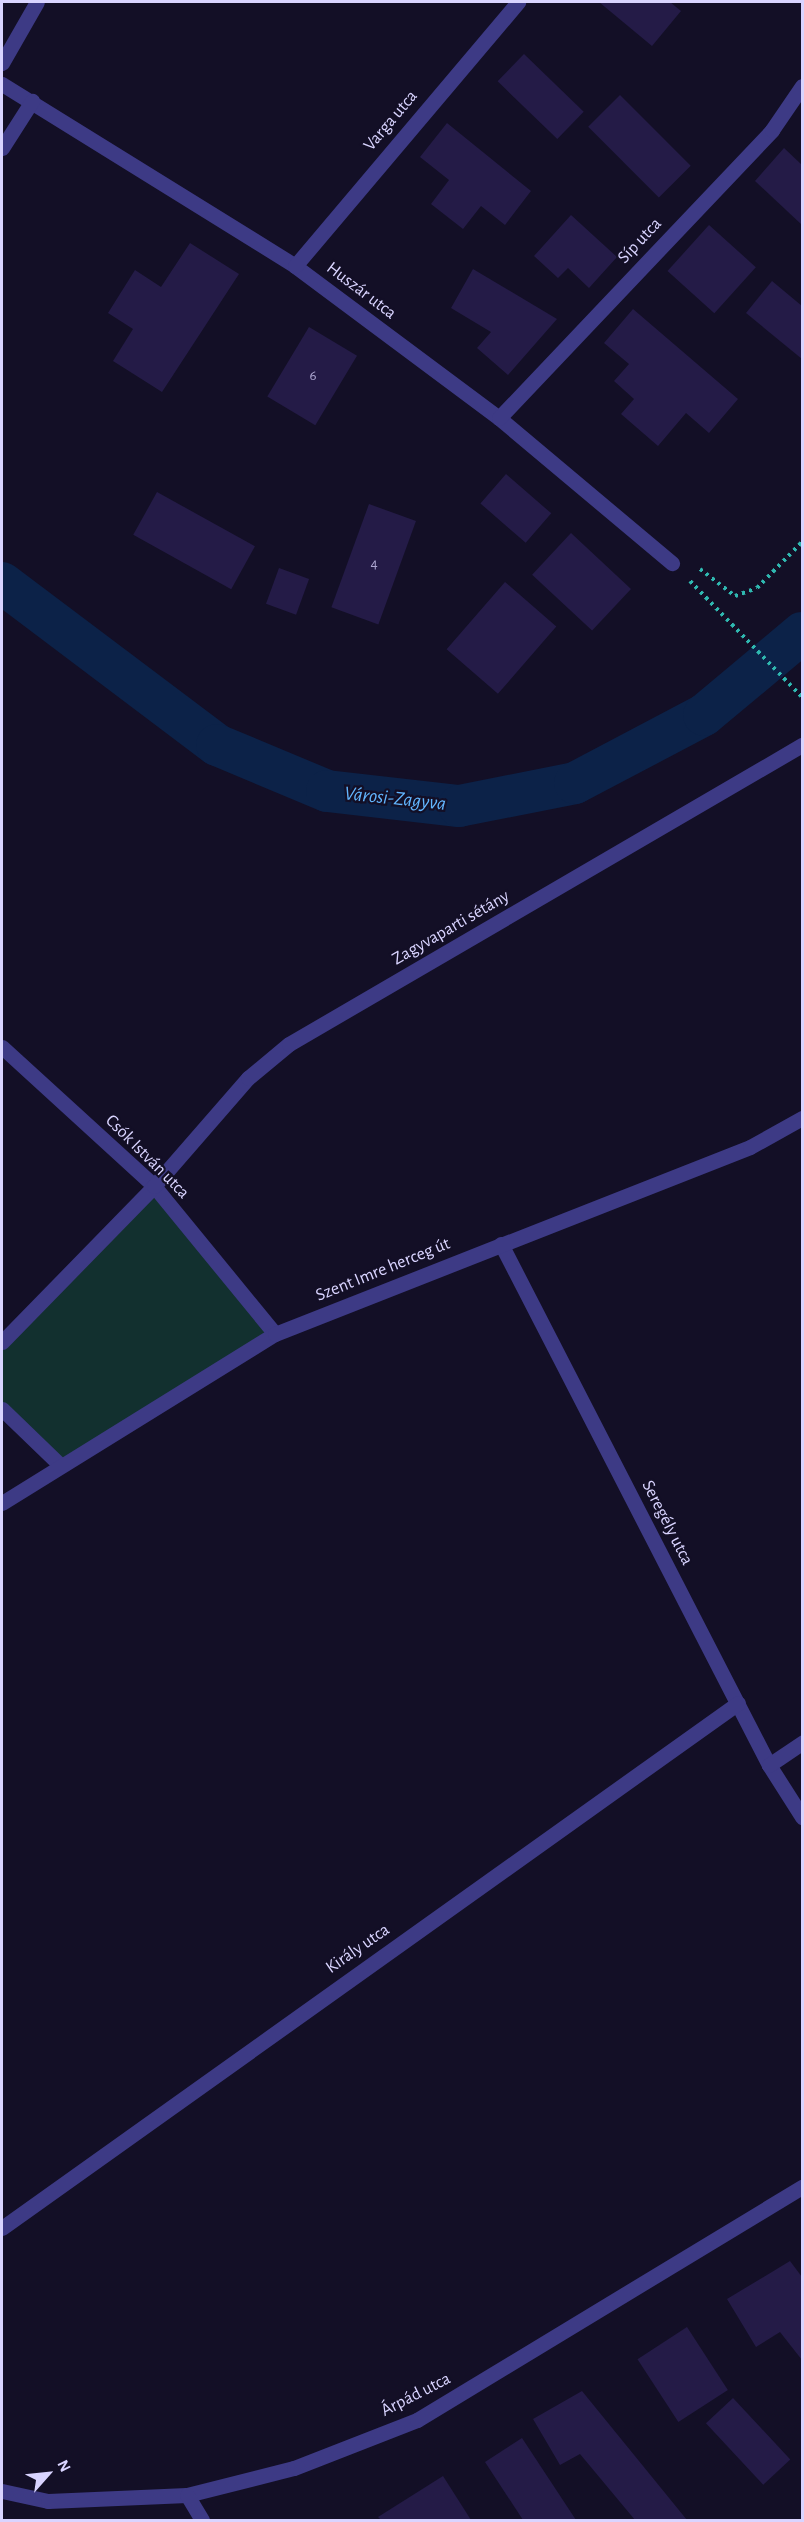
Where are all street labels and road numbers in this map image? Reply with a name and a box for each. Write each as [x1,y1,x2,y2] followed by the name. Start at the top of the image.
[359,86,423,156] street label: Varga utca
[613,214,667,268] street label: Síp utca
[322,258,400,324] street label: Huszár utca
[389,886,513,970] street label: Zagyvaparti sétány
[100,1110,194,1204] street label: Csók István utca
[313,1233,453,1307] street label: Szent Imre herceg út
[636,1477,698,1569] street label: Seregély utca
[322,1919,394,1979] street label: Király utca
[377,2368,455,2422] street label: Árpád utca

